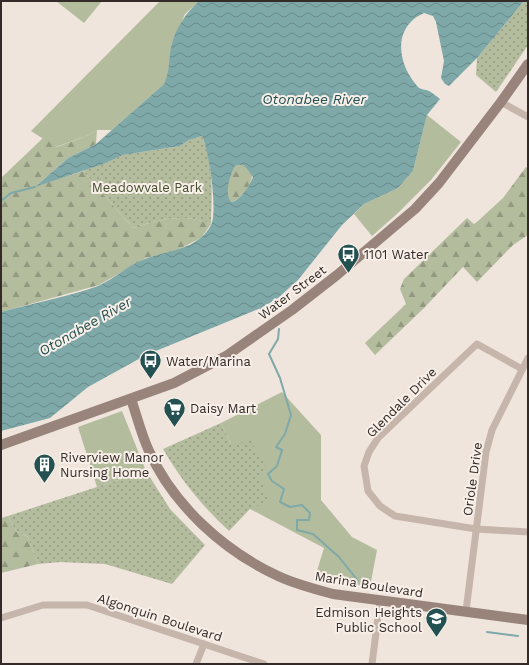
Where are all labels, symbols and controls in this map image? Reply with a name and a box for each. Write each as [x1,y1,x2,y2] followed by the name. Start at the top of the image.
[262,91,366,107] water label: Otonabee River
[92,180,203,195] park label: Meadowvale Park
[336,241,362,274] bus stop icon: 1101 Water
[364,247,429,262] place label: 1101 Water
[256,262,329,323] street label: Water Street
[36,293,134,359] water label: Otonabee River
[137,348,163,381] bus stop icon: Water/Marina
[166,354,252,369] place label: Water/Marina
[363,364,439,440] street label: Glendale Drive
[162,395,188,428] supermarket icon: Daisy Mart
[190,401,257,416] place label: Daisy Mart
[460,441,485,517] street label: Oriole Drive
[60,450,164,480] place label: Riverview Manor Nursing Home
[32,451,58,484] building icon: Riverview Manor Nursing Home
[314,569,424,600] street label: Marina Boulevard
[96,590,224,645] street label: Algonquin Boulevard
[315,605,422,635] place label: Edmison Heights Public School
[424,606,450,639] school or university icon: Edmison Heights Public School

